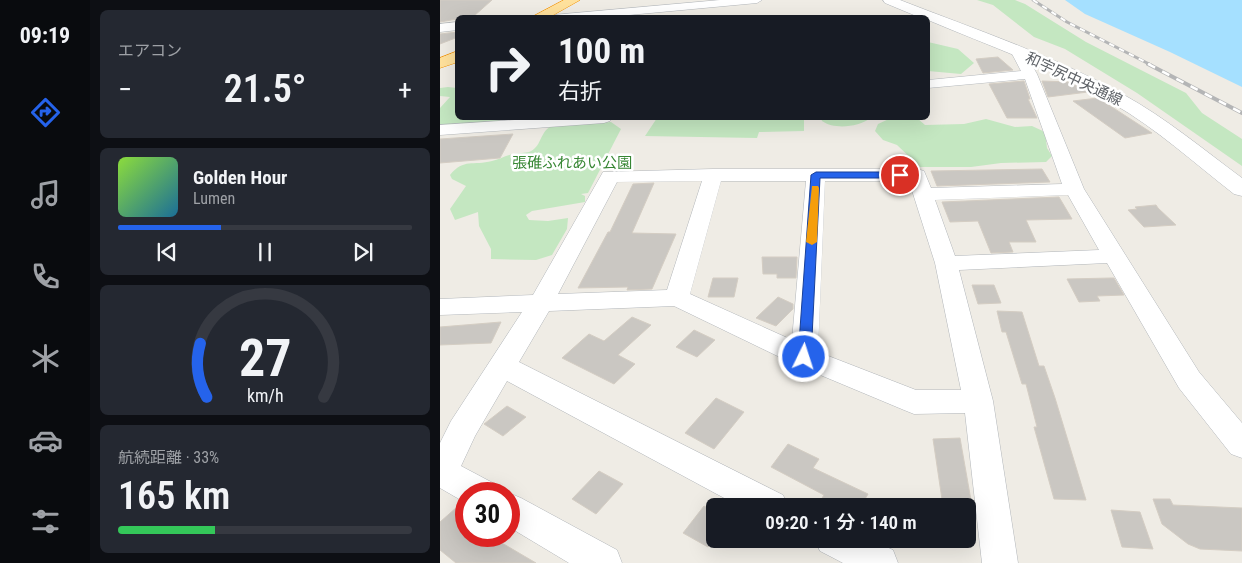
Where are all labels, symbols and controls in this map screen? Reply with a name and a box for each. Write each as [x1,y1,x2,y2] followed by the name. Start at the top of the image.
[20,23,70,48] text: 09:19
[558,31,645,72] text: 100 m
[475,35,540,100] icon: right
[118,41,182,60] text: エアコン
[1023,49,1125,109] street label: 和宇尻中央通線
[224,67,306,111] text: 21.5°
[118,73,132,106] text: −
[398,73,412,106] text: +
[558,79,602,104] text: 右折
[28,95,63,130] icon: directions
[512,154,632,172] park label: 張碓ふれあい公園
[879,154,921,196] pin
[886,161,914,189] icon: arrive
[193,166,287,189] text: Golden Hour
[28,177,63,212] icon: music
[193,189,235,208] text: Lumen
[153,238,181,266] icon: previous
[251,238,279,266] icon: pause
[349,238,377,266] icon: next
[28,259,63,294] icon: phone
[239,328,291,389] text: 27
[777,330,829,382] position arrow
[28,341,63,376] icon: climate
[247,385,283,406] text: km/h
[28,423,63,458] icon: car
[118,448,219,467] text: 航続距離 · 33%
[118,474,230,518] text: 165 km
[455,482,520,547] speed limit sign: 30
[28,504,63,539] icon: filters
[765,511,917,534] text: 09:20 · 1 分 · 140 m

